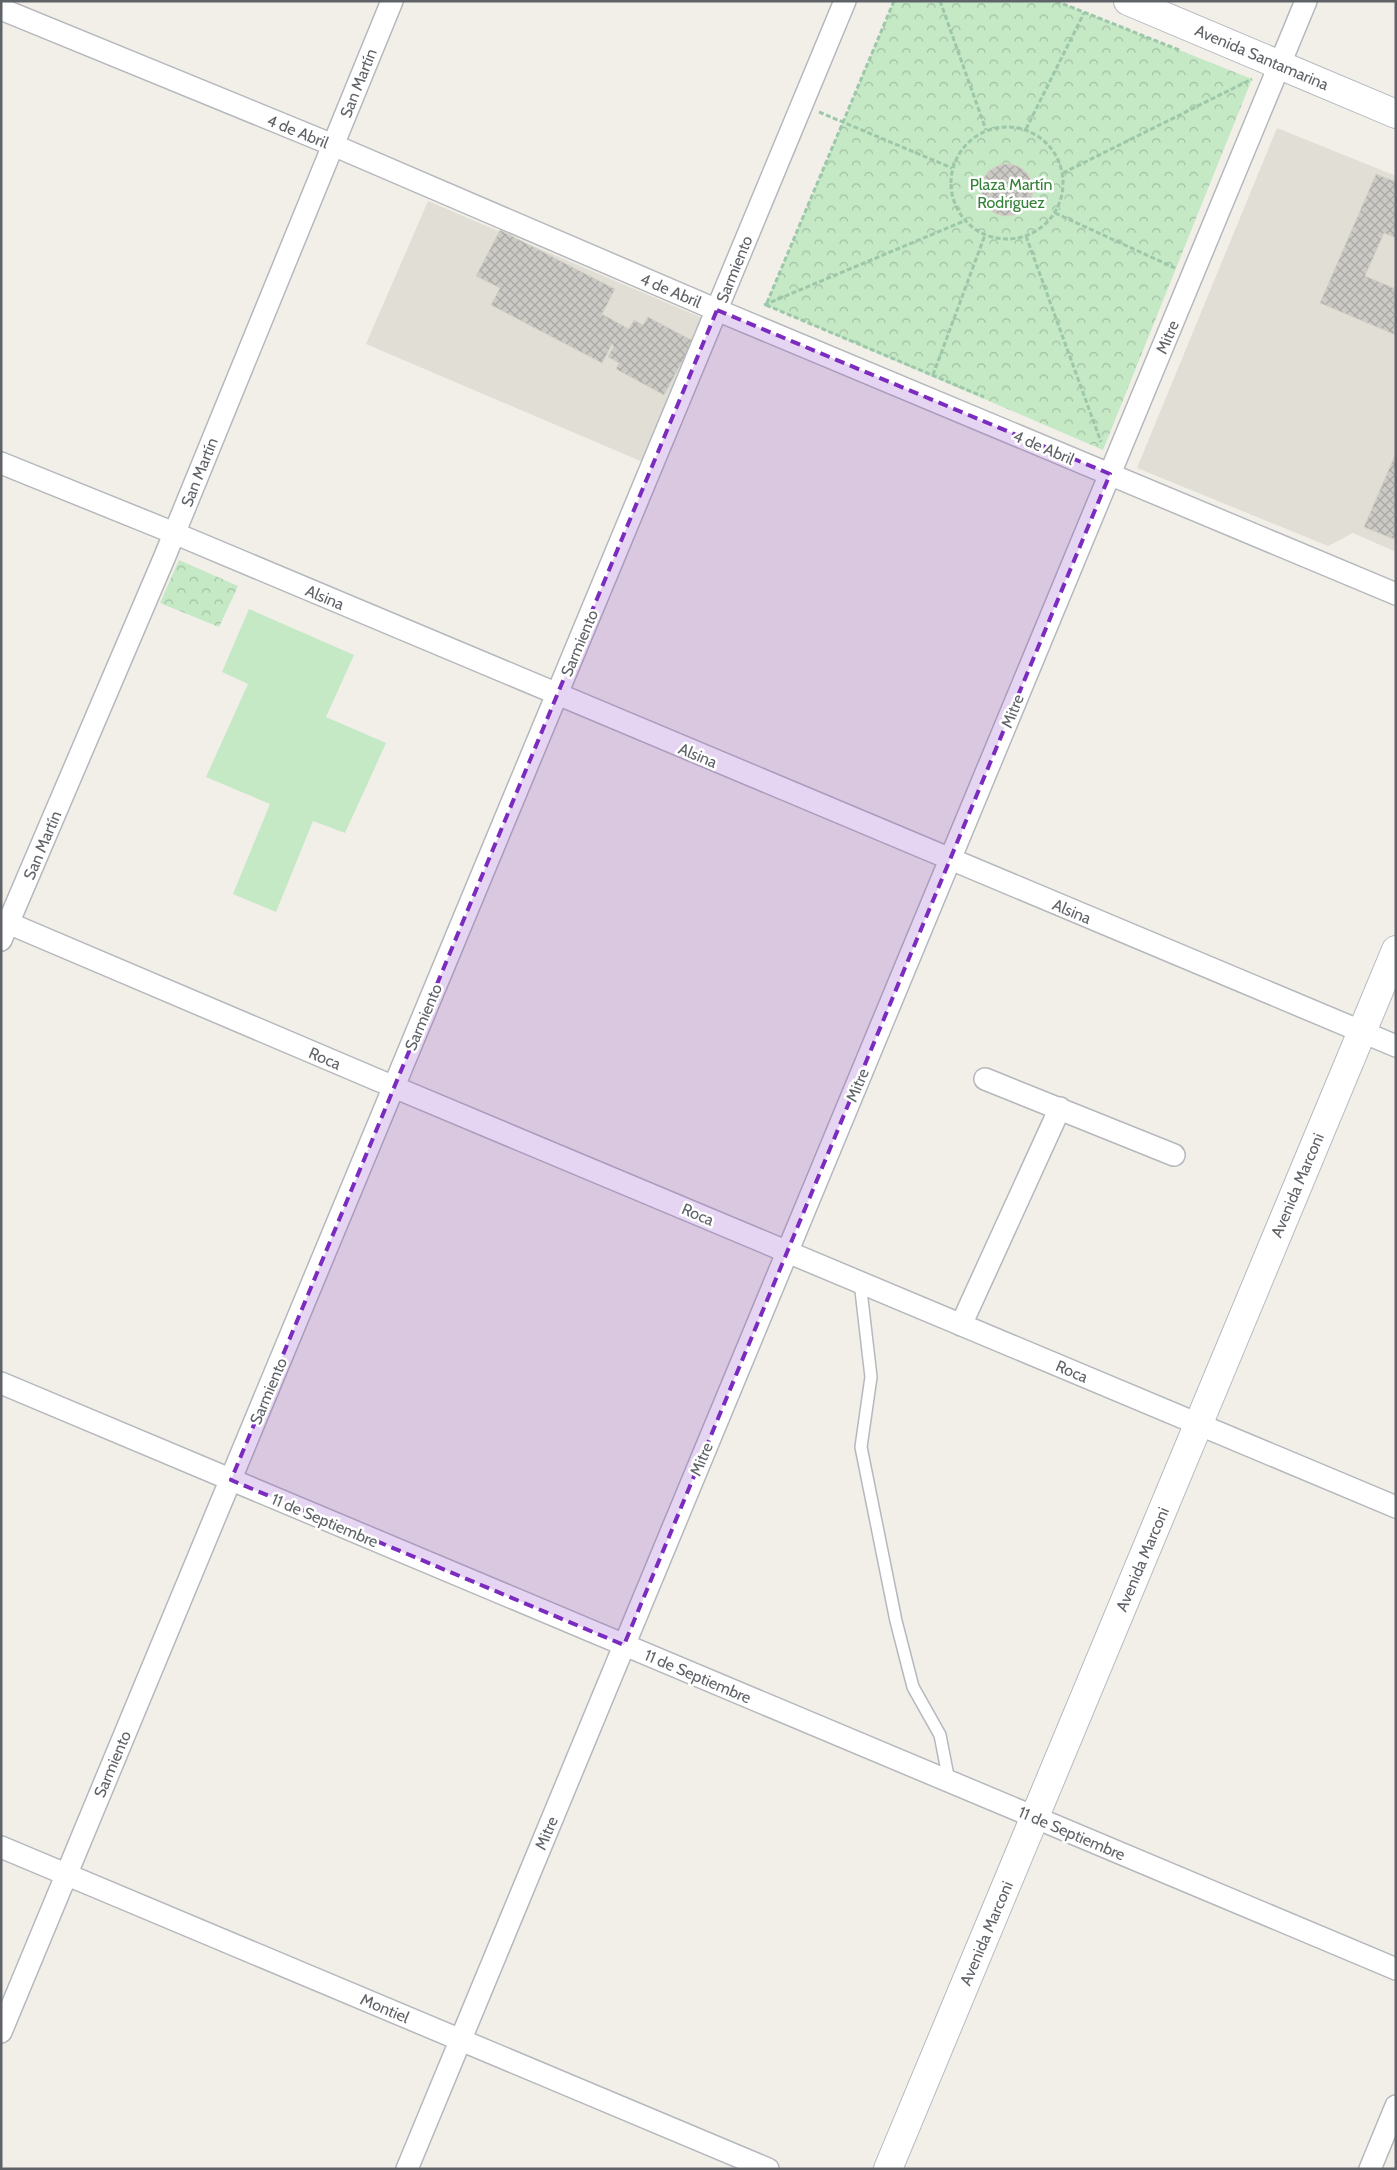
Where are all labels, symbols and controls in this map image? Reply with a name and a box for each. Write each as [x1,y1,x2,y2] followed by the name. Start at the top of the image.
[1192,21,1332,94] street label: Avenida Santamarina
[336,46,381,121] street label: San Martín
[264,111,331,152] street label: 4 de Abril
[970,175,1052,212] park label: Plaza Martín Rodríguez
[712,233,757,305] street label: Sarmiento
[637,269,704,312] street label: 4 de Abril
[1152,318,1183,357] street label: Mitre
[1010,426,1077,469] street label: 4 de Abril
[177,435,222,510] street label: San Martín
[303,581,347,614] street label: Alsina
[557,607,602,679] street label: Sarmiento
[997,692,1028,731] street label: Mitre
[676,739,720,772] street label: Alsina
[19,808,65,882] street label: San Martín
[1050,895,1094,928] street label: Alsina
[401,981,446,1053] street label: Sarmiento
[306,1043,344,1074] street label: Roca
[842,1066,873,1105] street label: Mitre
[1267,1130,1328,1240] street label: Avenida Marconi
[679,1199,717,1230] street label: Roca
[246,1355,291,1427] street label: Sarmiento
[1053,1356,1091,1387] street label: Roca
[686,1440,717,1479] street label: Mitre
[269,1489,381,1551] street label: 11 de Septiembre
[1112,1504,1173,1614] street label: Avenida Marconi
[642,1645,754,1707] street label: 11 de Septiembre
[90,1728,135,1800] street label: Sarmiento
[1016,1802,1128,1864] street label: 11 de Septiembre
[531,1814,562,1853] street label: Mitre
[956,1878,1017,1988] street label: Avenida Marconi
[358,1990,412,2027] street label: Montiel

